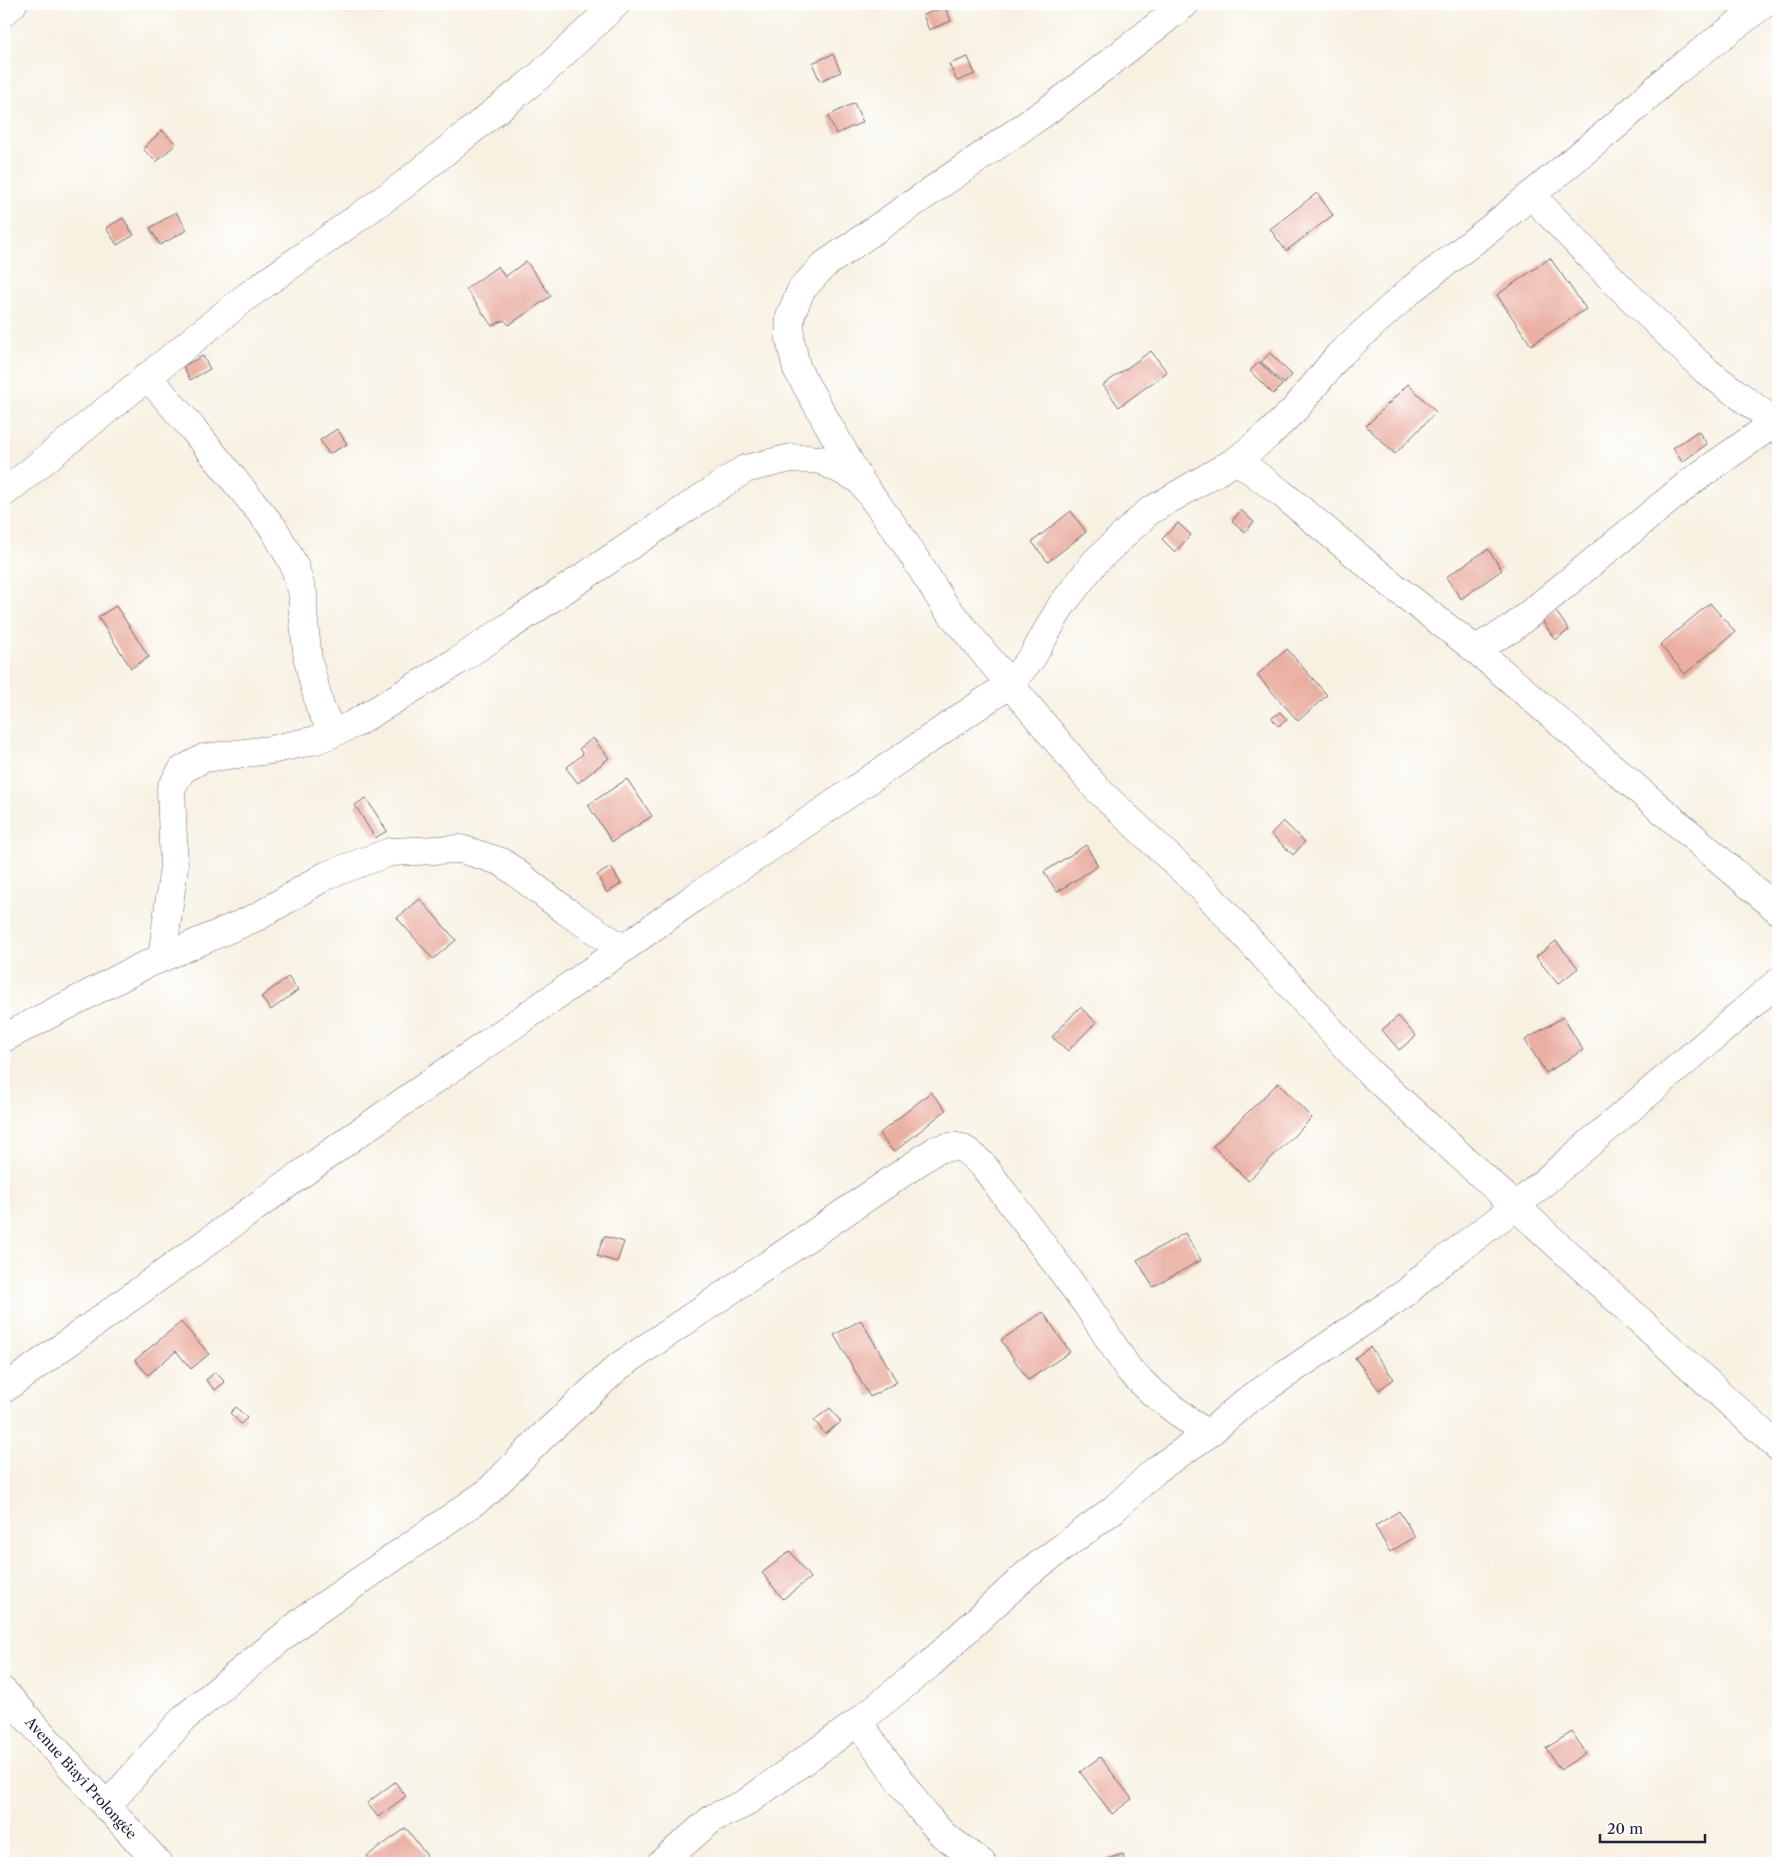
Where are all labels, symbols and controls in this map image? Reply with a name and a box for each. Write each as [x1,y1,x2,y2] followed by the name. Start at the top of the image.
[21,1712,141,1843] street label: Avenue Biayi Prolongée
[1600,1812,1704,1844] scale bar
[1607,1819,1643,1838] text: 20 m

